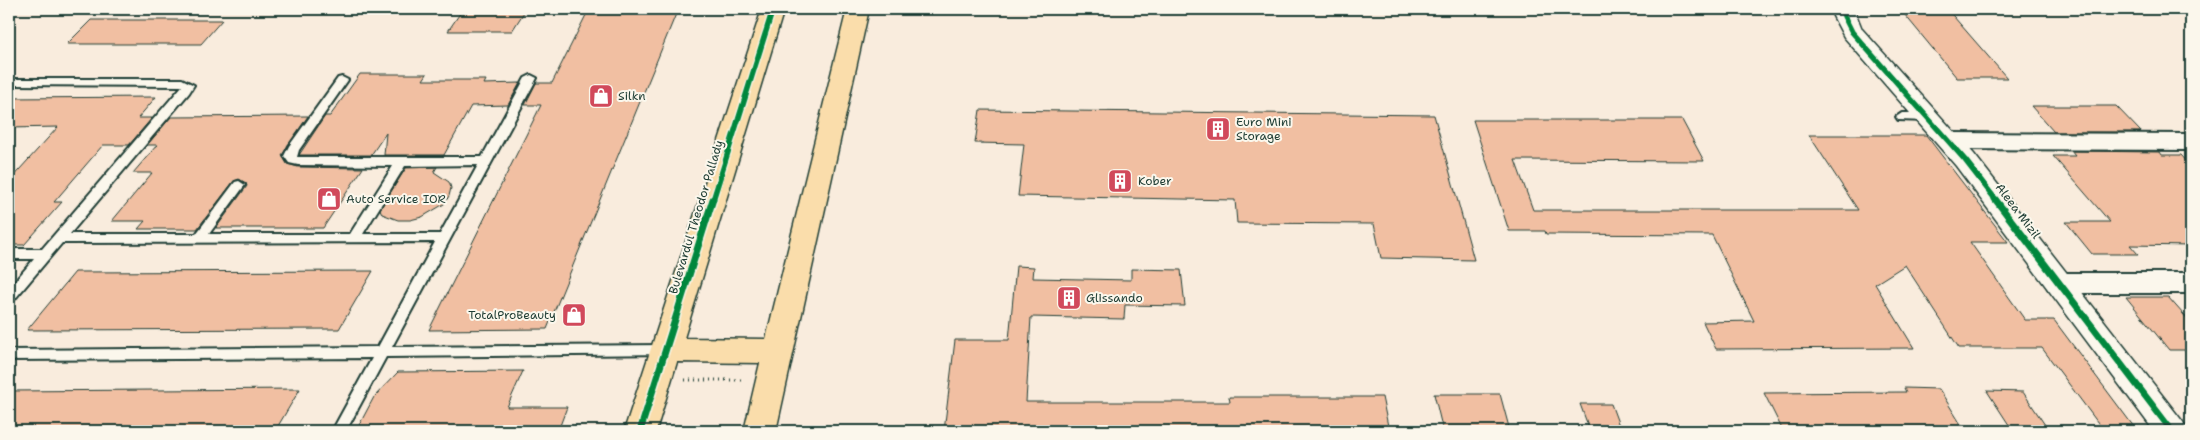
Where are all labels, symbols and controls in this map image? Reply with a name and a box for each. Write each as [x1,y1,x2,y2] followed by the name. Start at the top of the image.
[588,83,614,109] shop icon: Silkn
[618,88,646,104] place label: Silkn
[1236,114,1292,144] place label: Euro Mini Storage
[1205,116,1231,142] building icon: Euro Mini Storage
[665,138,727,296] street label: Bulevardul Theodor Pallady
[1107,168,1133,194] building icon: Kober
[1138,173,1172,189] place label: Kober
[1992,180,2044,242] street label: Aleea Mizil
[316,186,342,212] shop icon: Auto Service IOR
[346,191,446,207] place label: Auto Service IOR
[1056,285,1082,311] building icon: Glissando
[1086,290,1143,306] place label: Glissando
[561,302,587,328] shop icon: TotalProBeauty
[468,307,556,323] place label: TotalProBeauty

